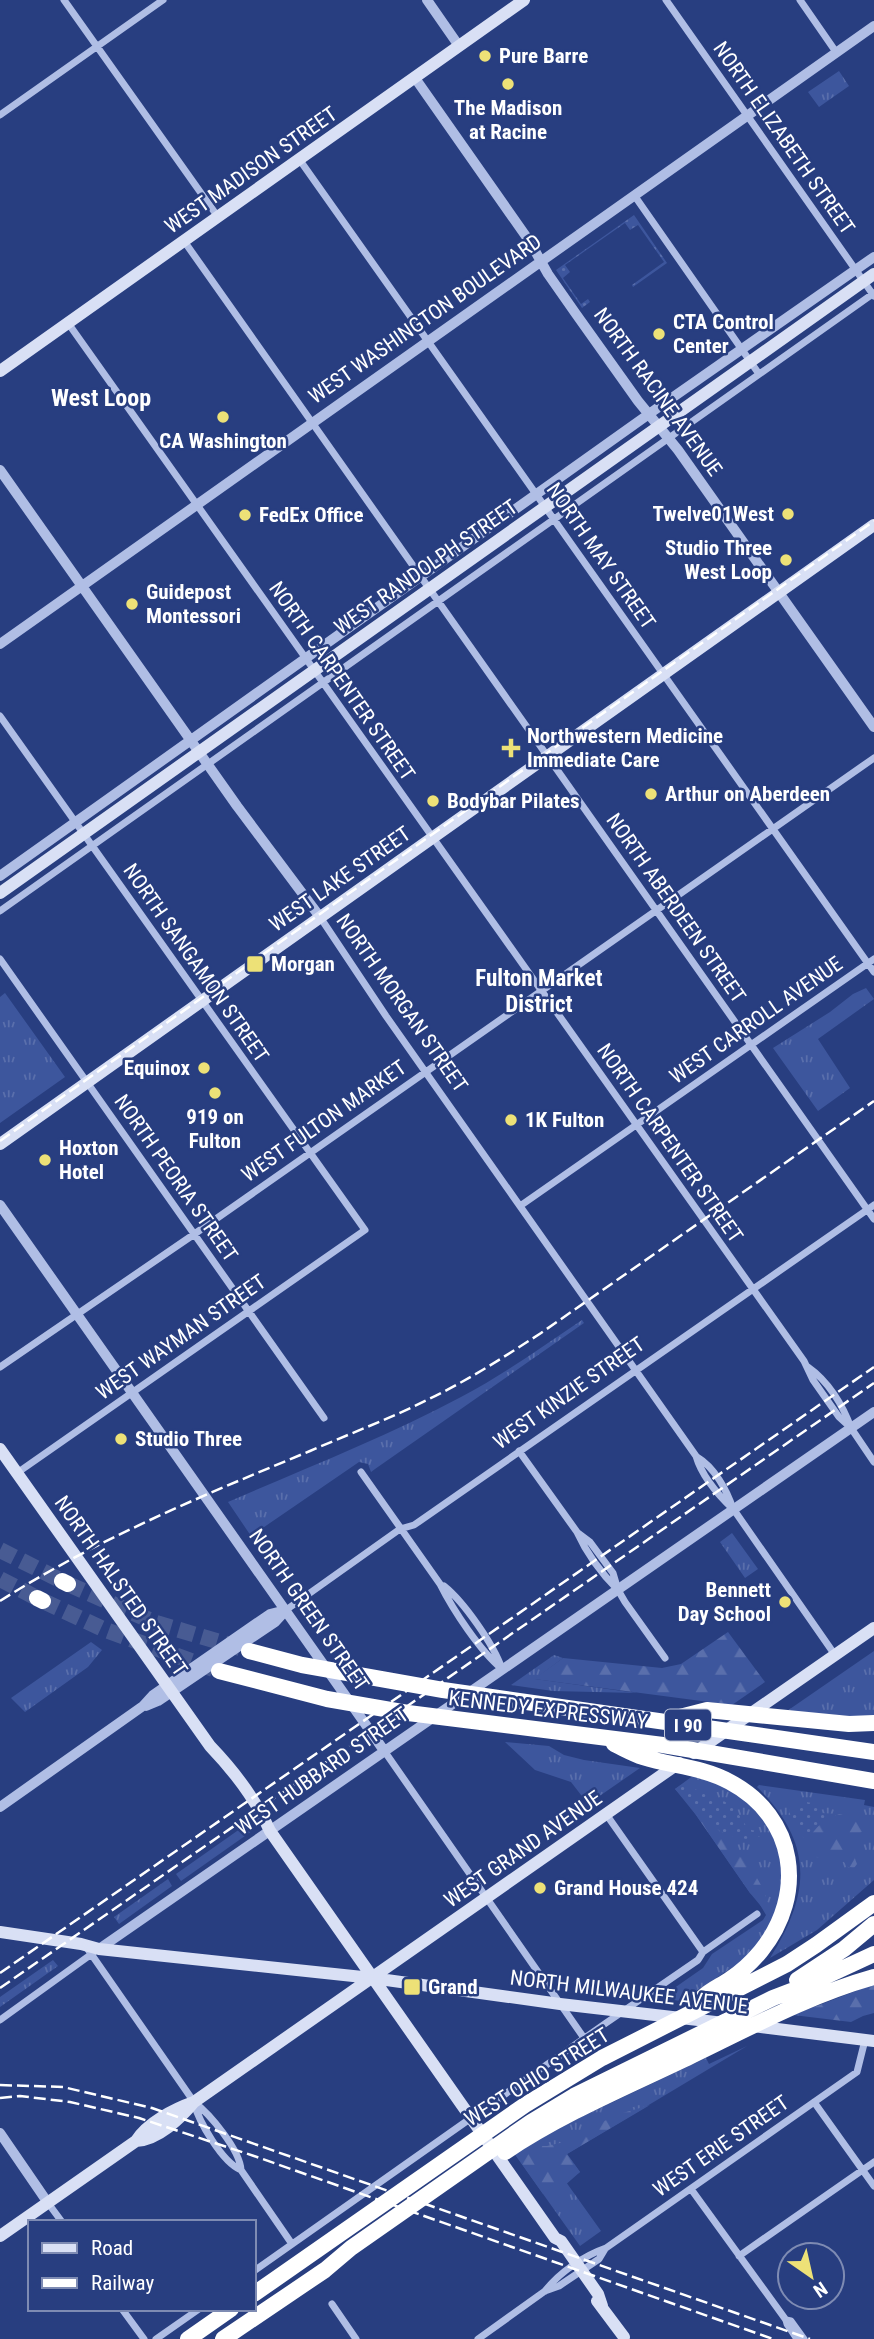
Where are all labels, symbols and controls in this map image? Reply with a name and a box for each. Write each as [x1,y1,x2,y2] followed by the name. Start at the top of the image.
[708,37,860,239] street label: NORTH ELIZABETH STREET
[499,44,588,68] place label: Pure Barre
[477,48,493,64] marker: Pure Barre
[500,76,516,92] marker: The Madison at Racine
[454,96,562,144] place label: The Madison at Racine
[160,102,342,238] street label: WEST MADISON STREET
[304,229,546,409] street label: WEST WASHINGTON BOULEVARD
[589,303,727,481] street label: NORTH RACINE AVENUE
[673,310,774,358] place label: CTA Control Center
[651,326,667,342] marker: CTA Control Center
[51,384,151,412] district label: West Loop
[215,409,231,425] marker: CA Washington
[159,429,287,453] place label: CA Washington
[542,478,660,634] street label: NORTH MAY STREET
[330,495,522,639] street label: WEST RANDOLPH STREET
[652,502,774,526] place label: Twelve01West
[259,503,363,527] place label: FedEx Office
[780,506,796,522] marker: Twelve01West
[237,507,253,523] marker: FedEx Office
[665,536,772,584] place label: Studio Three West Loop
[778,552,794,568] marker: Studio Three West Loop
[264,577,420,785] street label: NORTH CARPENTER STREET
[146,580,241,628] place label: Guidepost Montessori
[124,596,140,612] marker: Guidepost Montessori
[527,724,723,772] place label: Northwestern Medicine Immediate Care
[501,738,521,758] marker: Northwestern Medicine Immediate Care
[665,782,830,806] place label: Arthur on Aberdeen
[643,786,659,802] marker: Arthur on Aberdeen
[447,789,580,813] place label: Bodybar Pilates
[425,793,441,809] marker: Bodybar Pilates
[601,809,751,1007] street label: NORTH ABERDEEN STREET
[265,821,415,937] street label: WEST LAKE STREET
[118,859,274,1067] street label: NORTH SANGAMON STREET
[331,909,473,1097] street label: NORTH MORGAN STREET
[665,951,847,1089] street label: WEST CARROLL AVENUE
[271,952,335,976] place label: Morgan
[245,954,265,974] marker: Morgan
[475,965,603,1018] district label: Fulton Market District
[592,1039,748,1247] street label: NORTH CARPENTER STREET
[237,1055,411,1187] street label: WEST FULTON MARKET
[124,1056,191,1080] place label: Equinox
[196,1060,212,1076] marker: Equinox
[207,1085,223,1101] marker: 919 on Fulton
[109,1090,243,1266] street label: NORTH PEORIA STREET
[186,1105,244,1153] place label: 919 on Fulton
[525,1108,604,1132] place label: 1K Fulton
[503,1112,519,1128] marker: 1K Fulton
[59,1136,119,1184] place label: Hoxton Hotel
[37,1152,53,1168] marker: Hoxton Hotel
[92,1269,270,1405] street label: WEST WAYMAN STREET
[489,1332,649,1454] street label: WEST KINZIE STREET
[135,1427,242,1451] place label: Studio Three
[113,1431,129,1447] marker: Studio Three
[50,1491,192,1681] street label: NORTH HALSTED STREET
[244,1524,374,1696] street label: NORTH GREEN STREET
[678,1578,771,1626] place label: Bennett Day School
[777,1594,793,1610] marker: Bennett Day School
[447,1686,649,1734] street label: KENNEDY EXPRESSWAY
[231,1702,413,1840] street label: WEST HUBBARD STREET
[665,1709,711,1740] road number: I 90
[440,1786,606,1912] street label: WEST GRAND AVENUE
[554,1876,698,1900] place label: Grand House 424
[532,1880,548,1896] marker: Grand House 424
[509,1965,749,2019] street label: NORTH MILWAUKEE AVENUE
[428,1975,478,1999] place label: Grand
[402,1977,422,1997] marker: Grand
[460,2023,614,2131] street label: WEST OHIO STREET
[649,2090,793,2202] street label: WEST ERIE STREET
[28,2220,256,2311] legend
[91,2236,133,2260] text: Road
[776,2241,846,2311] north arrow
[91,2271,154,2295] text: Railway
[809,2277,831,2302] text: N

